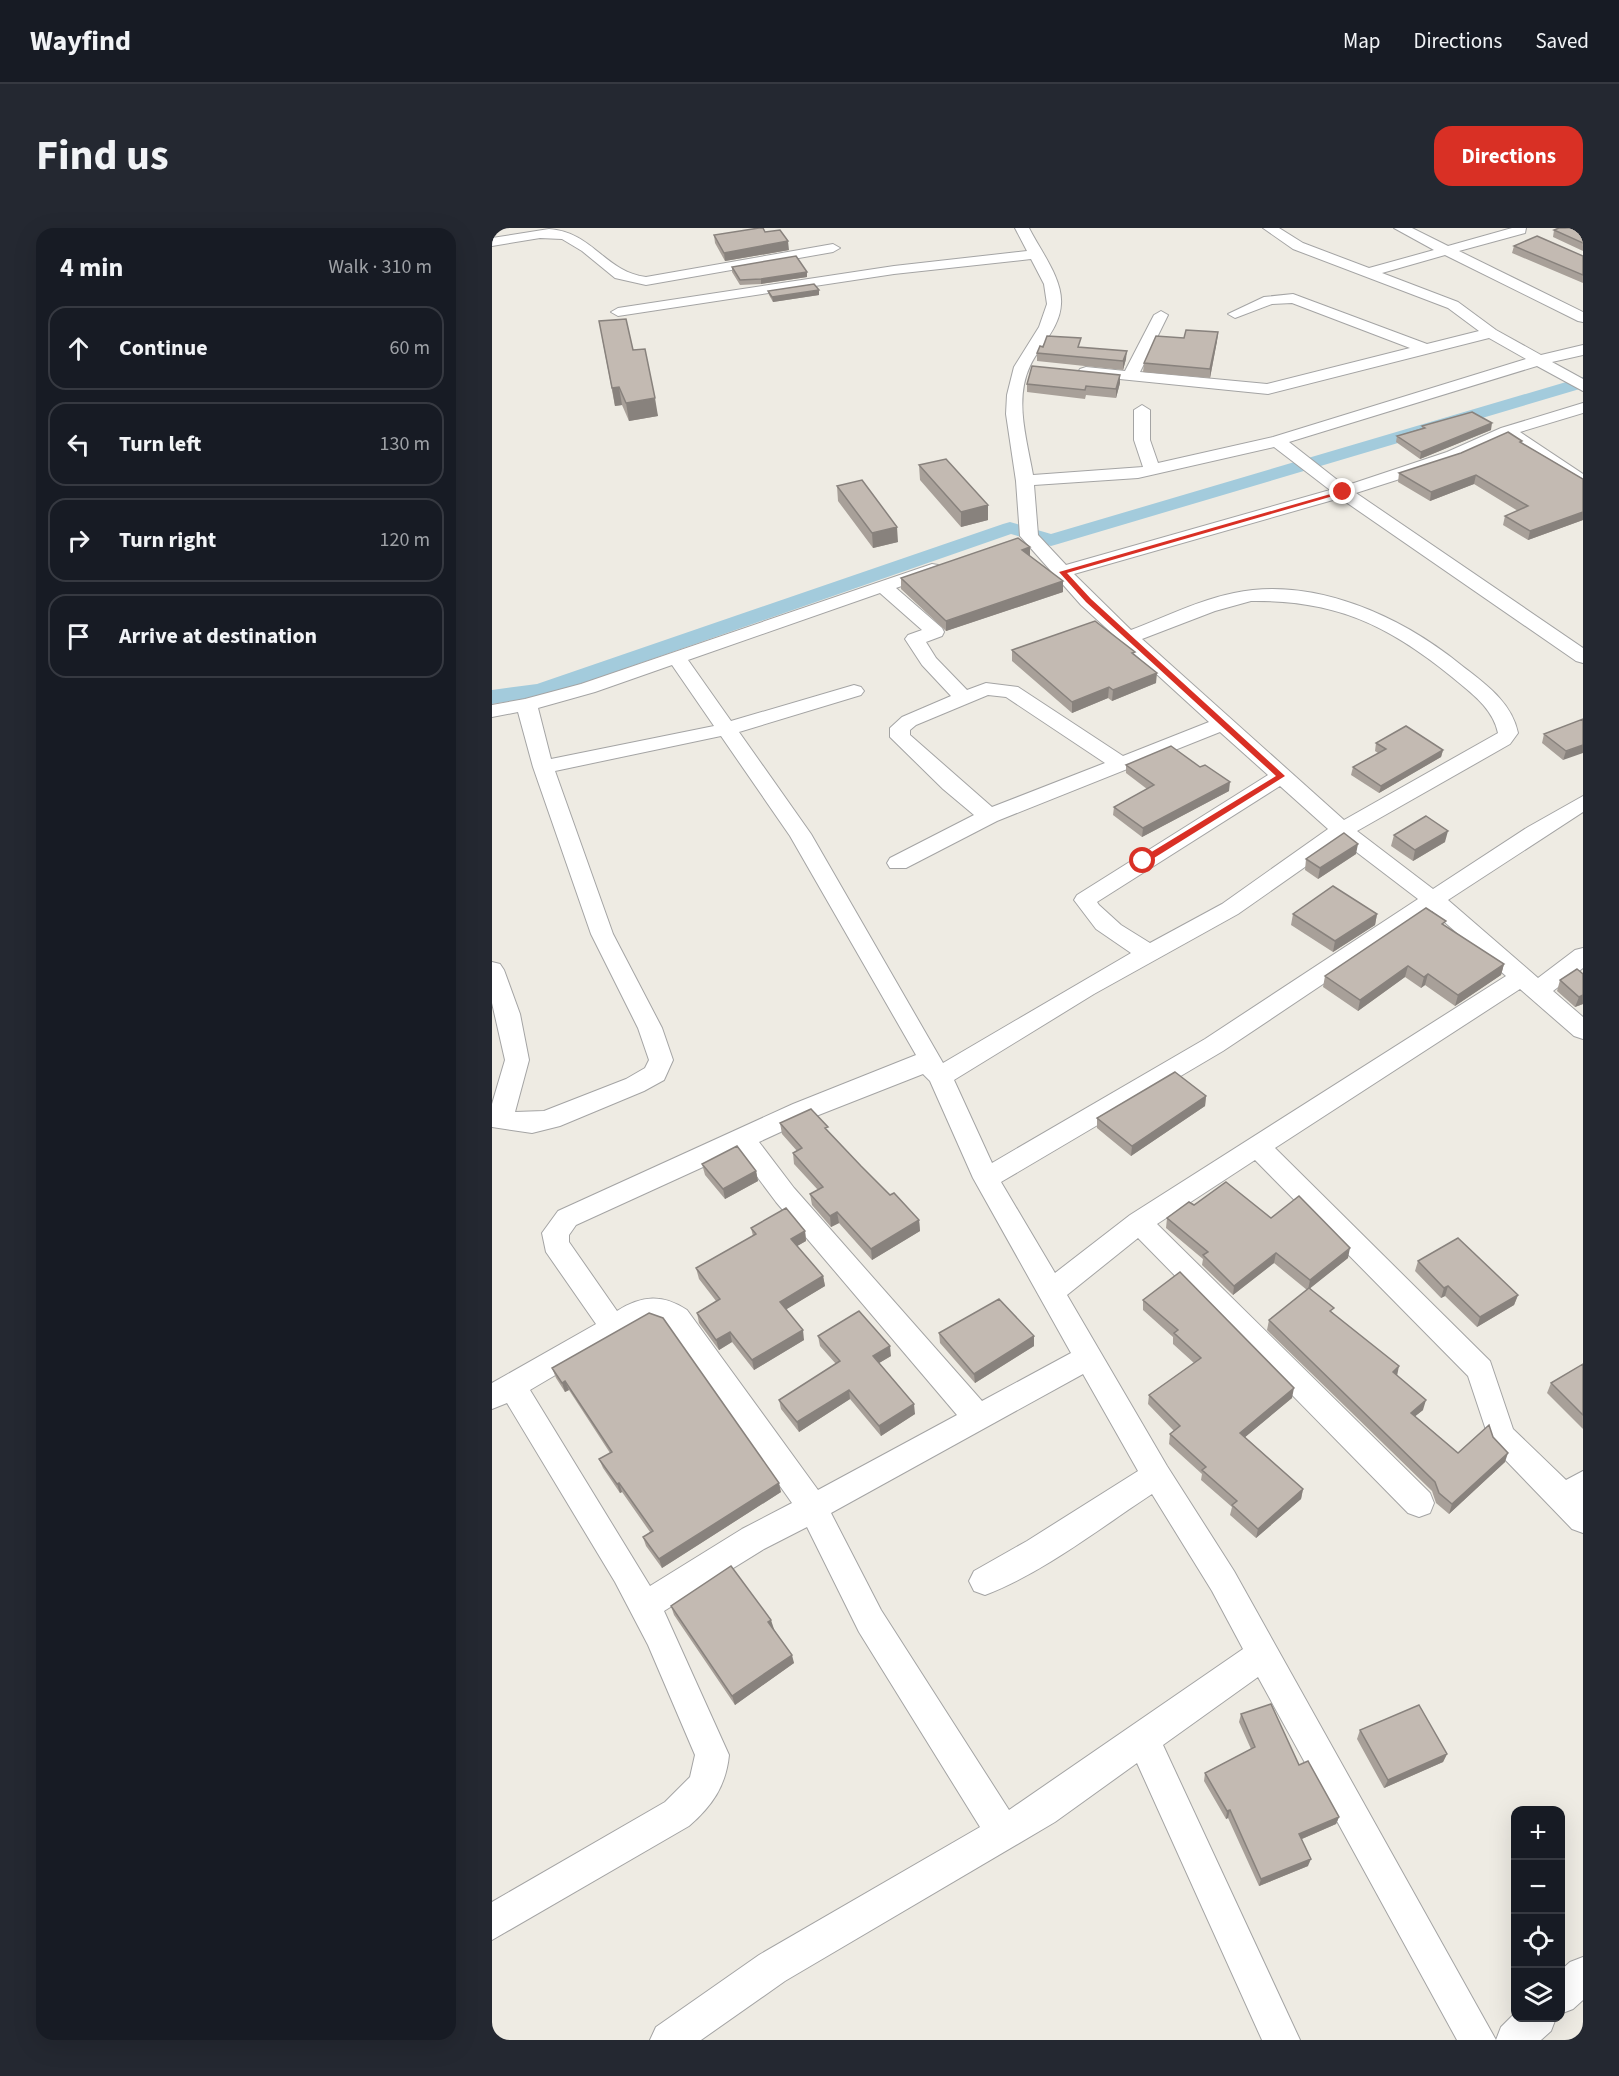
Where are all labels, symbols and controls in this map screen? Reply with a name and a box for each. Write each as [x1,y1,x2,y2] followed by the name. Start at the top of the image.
[30,21,131,61] text: Wayfind
[1343,26,1381,56] text: Map
[1414,26,1502,56] text: Directions
[1535,26,1589,56] text: Saved
[36,126,169,186] text: Find us
[1434,126,1583,186] button: Directions
[60,249,123,286] text: 4 min
[328,253,432,281] text: Walk · 310 m
[62,332,95,365] icon: ahead
[119,332,208,364] text: Continue
[390,334,430,362] text: 60 m
[62,428,95,461] icon: left
[119,428,201,460] text: Turn left
[380,430,430,458] text: 130 m
[1329,478,1355,504] route end
[62,524,95,557] icon: right
[119,524,216,556] text: Turn right
[380,526,430,554] text: 120 m
[62,620,95,653] icon: arrive
[119,620,317,652] text: Arrive at destination
[1129,847,1155,873] route start
[1511,1806,1565,2022] map controls
[1511,1806,1565,1860] button: +
[1511,1860,1565,1914] button: −
[1511,1914,1565,1968] button: locate
[1511,1968,1565,2022] button: layers

